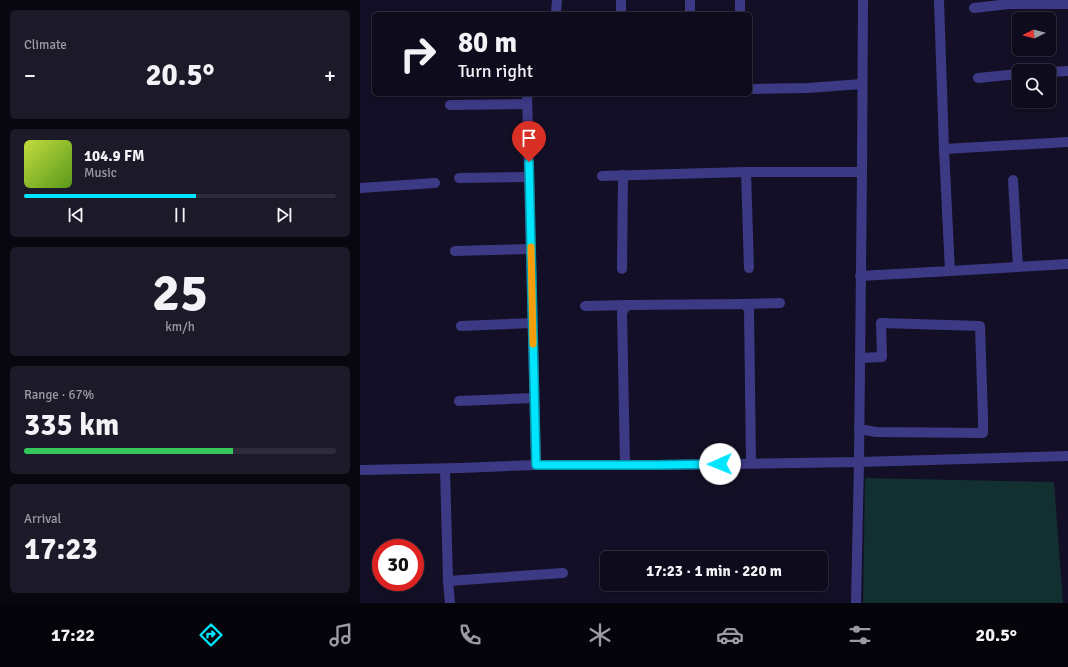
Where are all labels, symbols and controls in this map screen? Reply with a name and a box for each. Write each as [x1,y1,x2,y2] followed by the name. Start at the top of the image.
[1012,12,1056,56] north arrow
[1012,12,1056,108] map controls
[458,26,517,60] text: 80 m
[392,28,444,80] icon: right
[24,37,67,53] text: Climate
[145,57,215,94] text: 20.5°
[458,60,533,82] text: Turn right
[24,62,36,89] text: −
[324,62,336,89] text: +
[1012,64,1056,108] button: search
[512,121,546,162] pin
[518,127,540,149] icon: arrive
[84,147,145,165] text: 104.9 FM
[84,165,117,181] text: Music
[65,204,87,226] icon: previous
[169,204,191,226] icon: pause
[273,204,295,226] icon: next
[152,261,208,325] text: 25
[165,319,195,335] text: km/h
[24,387,94,403] text: Range · 67%
[24,407,119,444] text: 335 km
[699,443,741,485] position arrow
[24,511,61,527] text: Arrival
[24,531,98,568] text: 17:23
[372,539,424,591] speed limit sign: 30
[646,562,782,580] text: 17:23 · 1 min · 220 m
[197,621,225,649] icon: directions
[327,621,355,649] icon: music
[456,621,484,649] icon: phone
[586,621,614,649] icon: climate
[716,621,744,649] icon: car
[846,621,874,649] icon: filters
[51,624,95,646] text: 17:22
[976,624,1017,646] text: 20.5°

